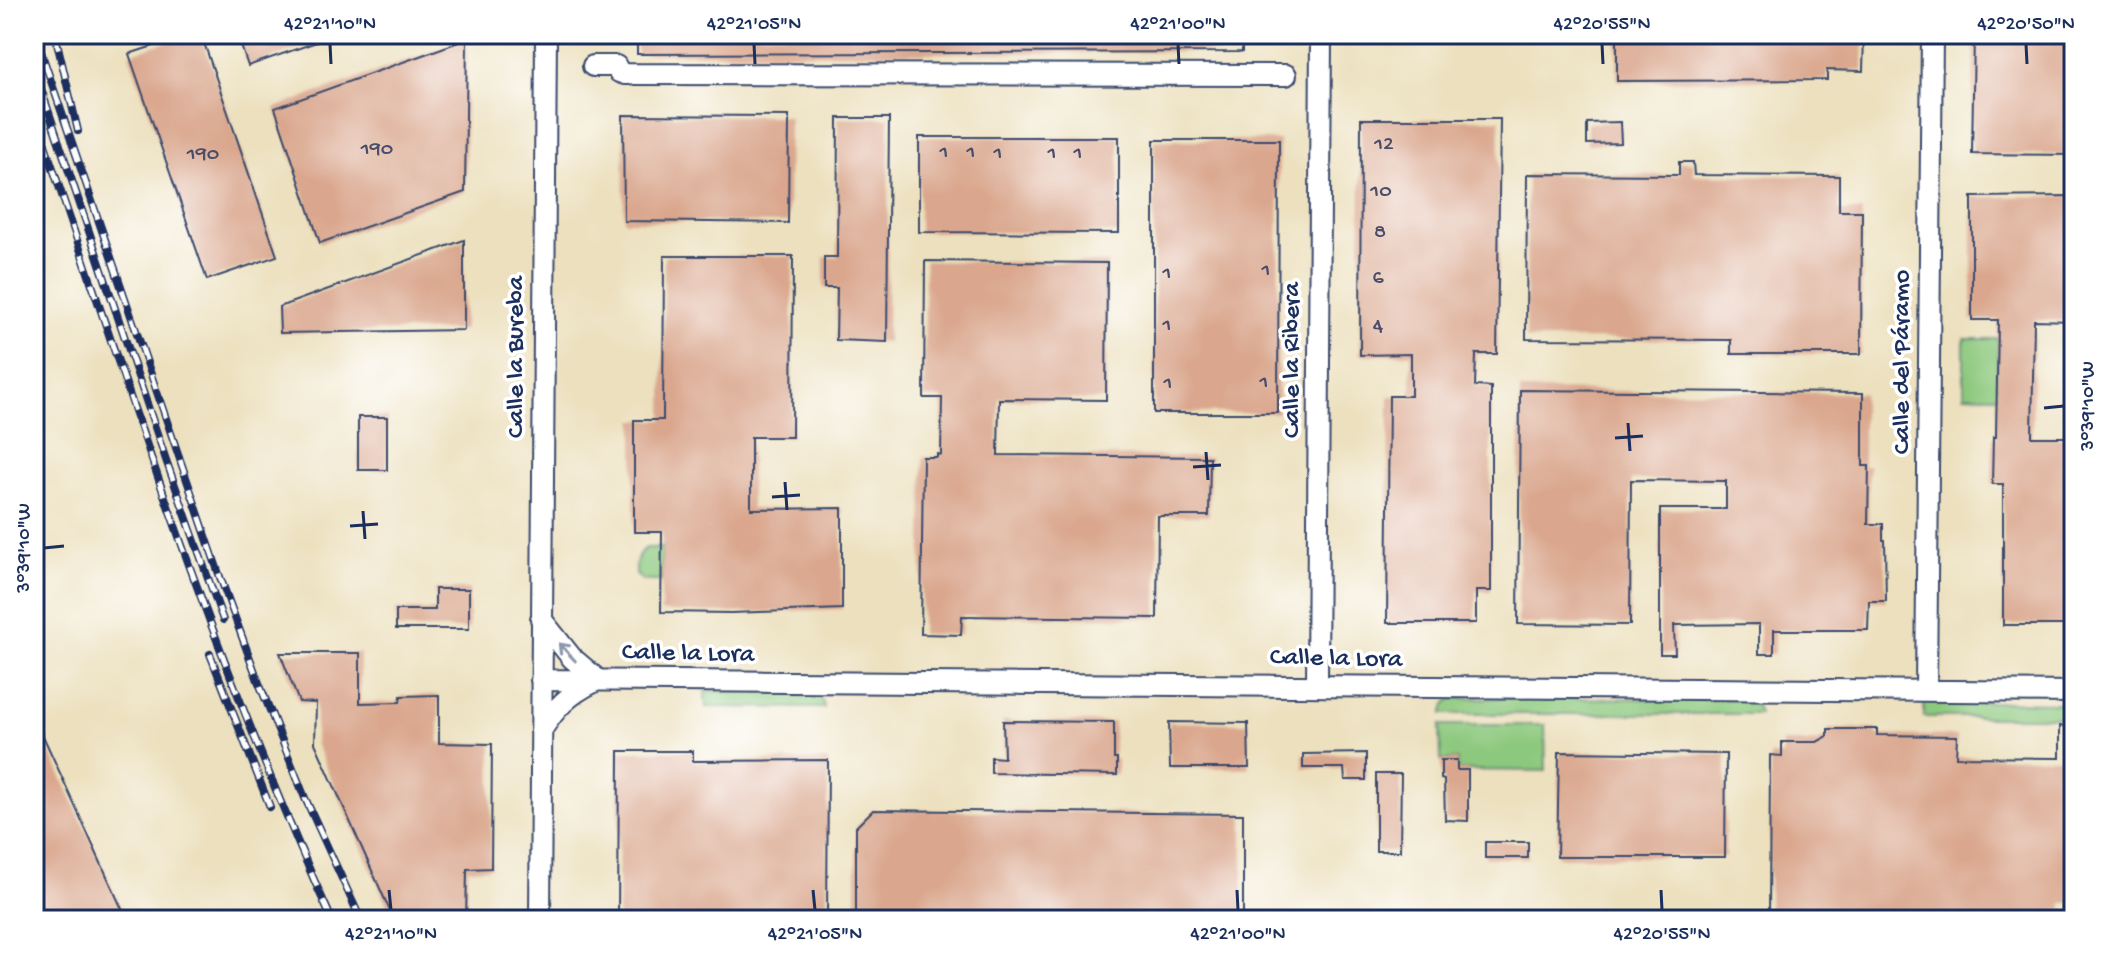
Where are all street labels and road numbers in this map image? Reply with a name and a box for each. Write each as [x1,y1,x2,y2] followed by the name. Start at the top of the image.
[1888,270,1919,454] street label: Calle del Páramo
[502,274,533,438] street label: Calle la Bureba
[1278,280,1309,438] street label: Calle la Ribera
[621,638,756,672] street label: Calle la Lora
[1269,643,1404,677] street label: Calle la Lora

